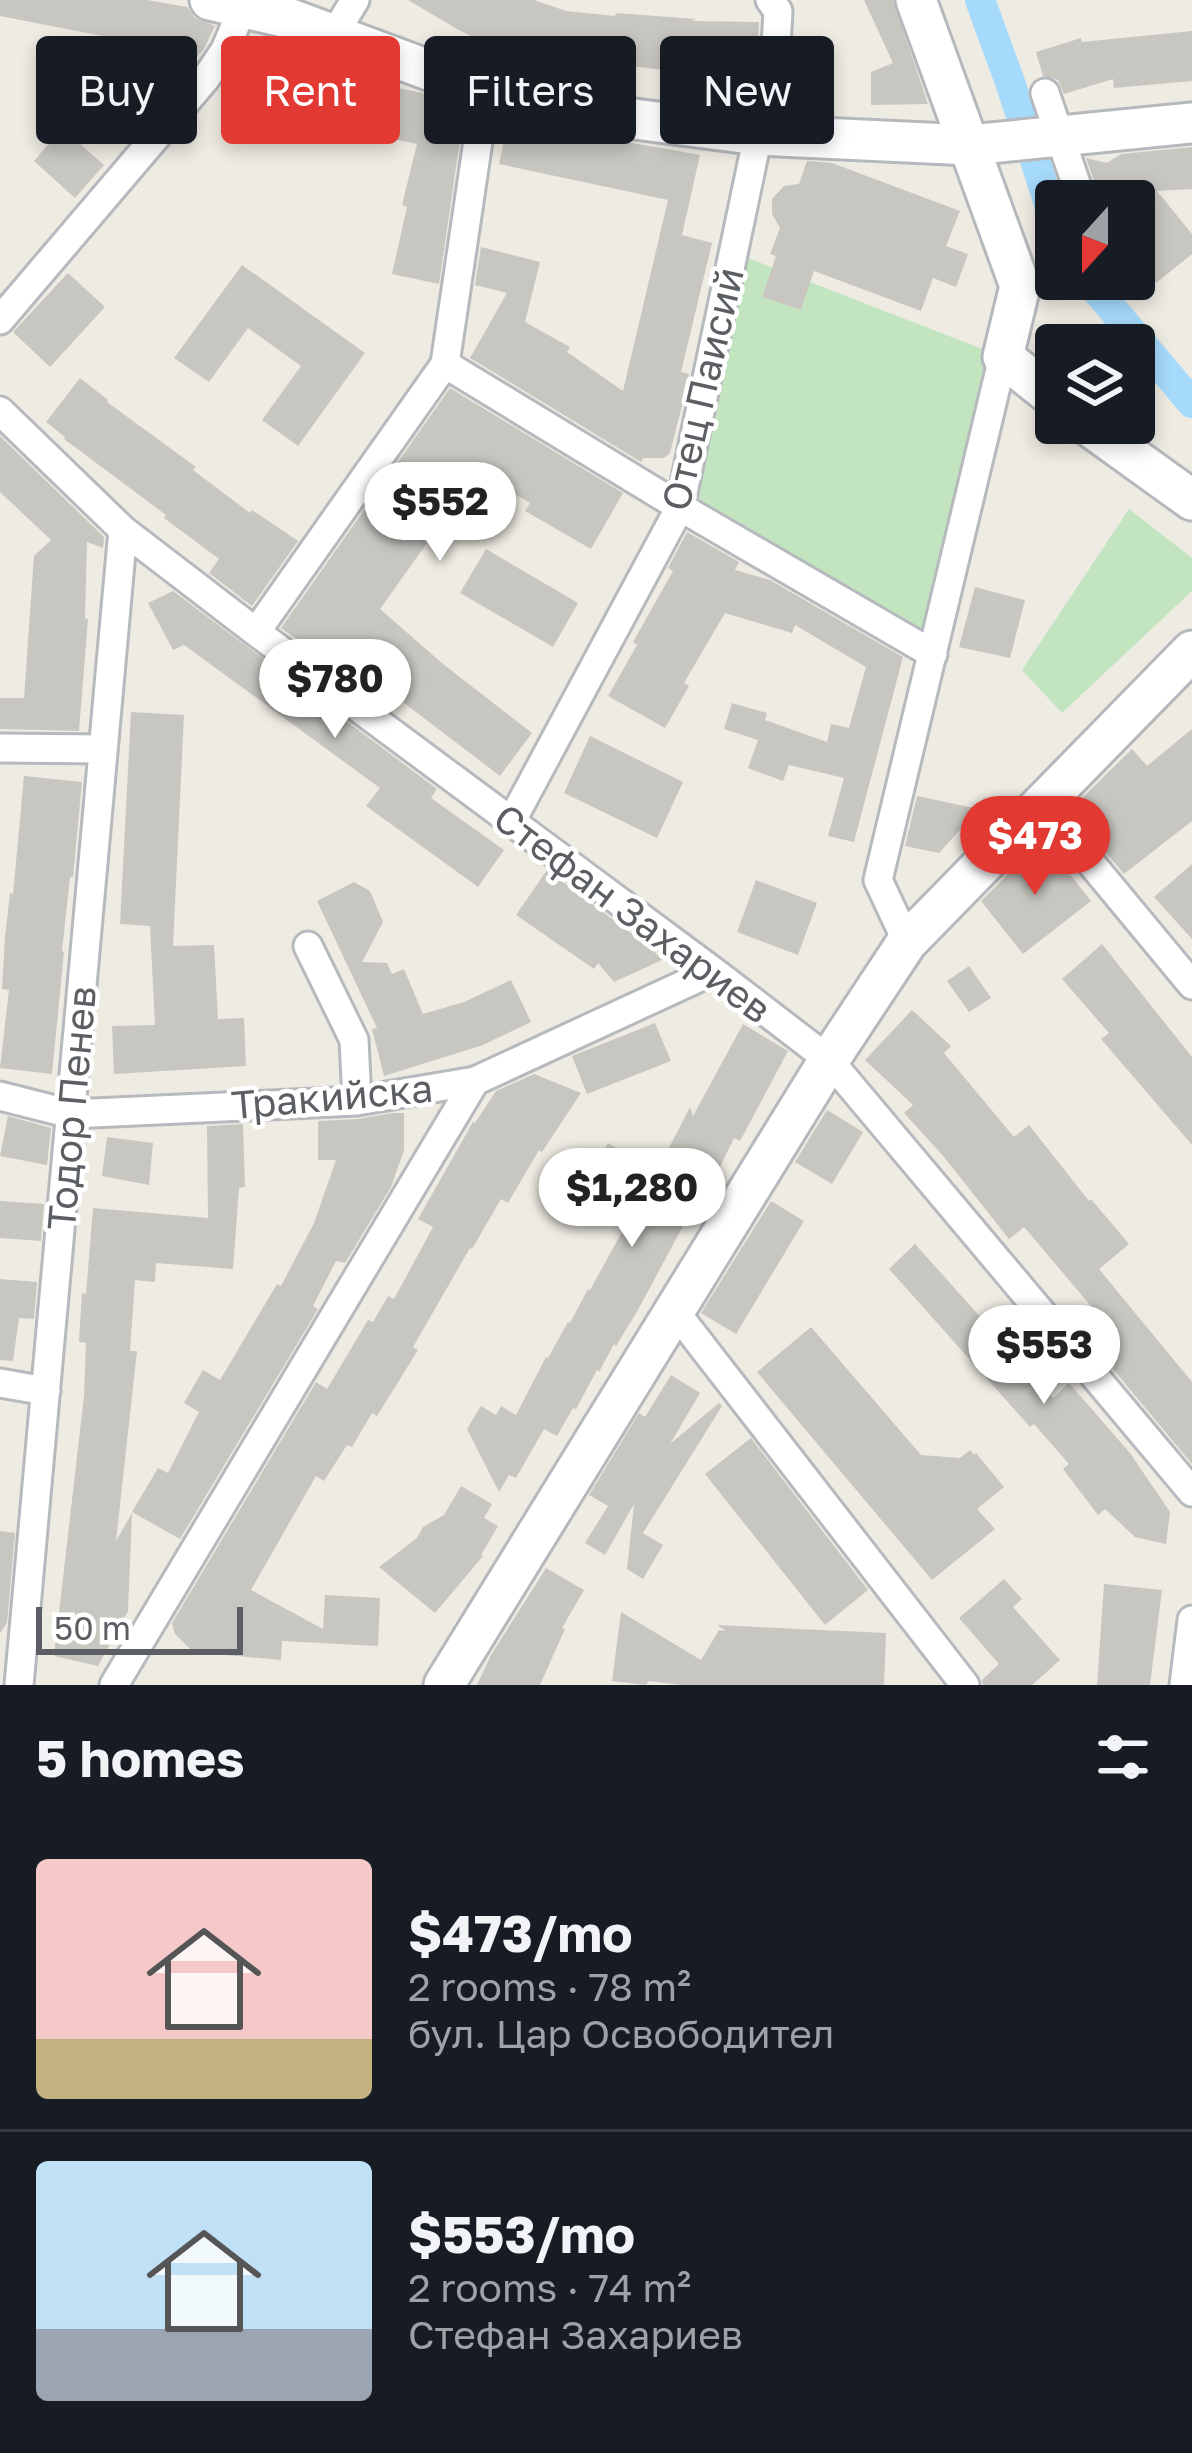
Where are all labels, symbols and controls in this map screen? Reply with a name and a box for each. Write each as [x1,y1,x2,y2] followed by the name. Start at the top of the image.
[36,36,197,144] chip: Buy
[221,36,400,144] chip: Rent
[424,36,636,144] chip: Filters
[660,36,834,144] chip: New
[1035,180,1155,300] north arrow
[1035,180,1155,444] map controls
[651,263,753,515] street label: Отец Паисий
[1035,324,1155,444] button: layers
[369,462,511,564] pin: $552
[391,477,489,524] text: $552
[264,639,406,741] pin: $780
[286,654,384,701] text: $780
[485,793,781,1033] street label: Стефан Захариев
[964,796,1106,898] pin: $473
[987,811,1083,858] text: $473
[37,984,105,1232] street label: Тодор Пенев
[229,1064,435,1128] street label: Тракийска
[534,1148,730,1250] pin: $1,280
[566,1163,698,1210] text: $1,280
[973,1305,1115,1407] pin: $553
[995,1320,1093,1367] text: $553
[36,1601,243,1654] scale bar
[54,1608,131,1647] text: 50 m
[1090,1724,1156,1790] icon: filters
[36,1727,245,1788] text: 5 homes
[408,1902,633,1963] text: $473/mo
[132,1907,276,2051] icon: home
[408,1963,691,2010] text: 2 rooms · 78 m²
[408,2010,834,2057] text: бул. Цар Освободител
[408,2203,635,2264] text: $553/mo
[132,2209,276,2353] icon: home
[408,2264,691,2311] text: 2 rooms · 74 m²
[408,2311,743,2358] text: Стефан Захариев

